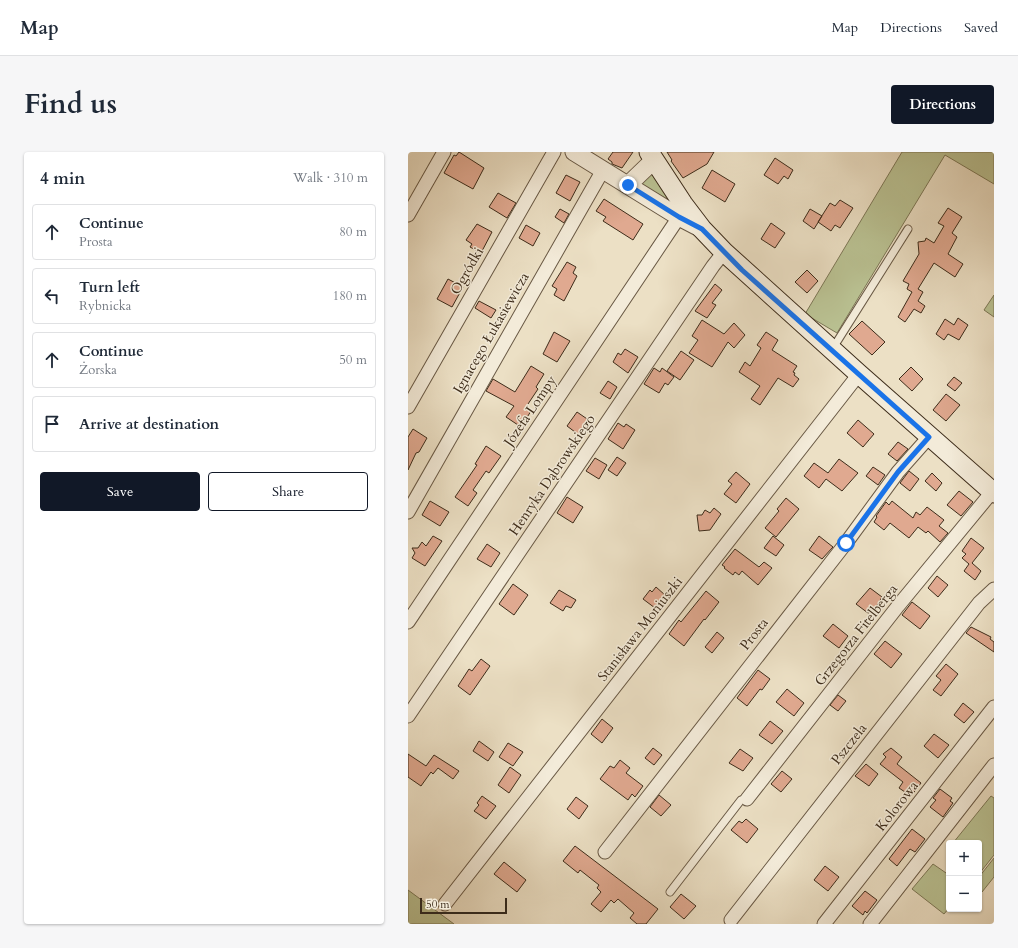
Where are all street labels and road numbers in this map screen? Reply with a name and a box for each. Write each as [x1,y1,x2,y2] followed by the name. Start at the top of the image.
[446,244,488,298] street label: Ogródki
[449,269,533,397] street label: Ignacego Łukasiewicza
[498,371,561,452] street label: Józefa Lompy
[504,410,600,539] street label: Henryka Dąbrowskiego
[593,573,687,685] street label: Stanisława Moniuszki
[810,580,902,690] street label: Grzegorza Fitelberga
[735,614,773,654] street label: Prosta
[827,719,871,769] street label: Pszczela
[871,777,923,835] street label: Kolorowa

